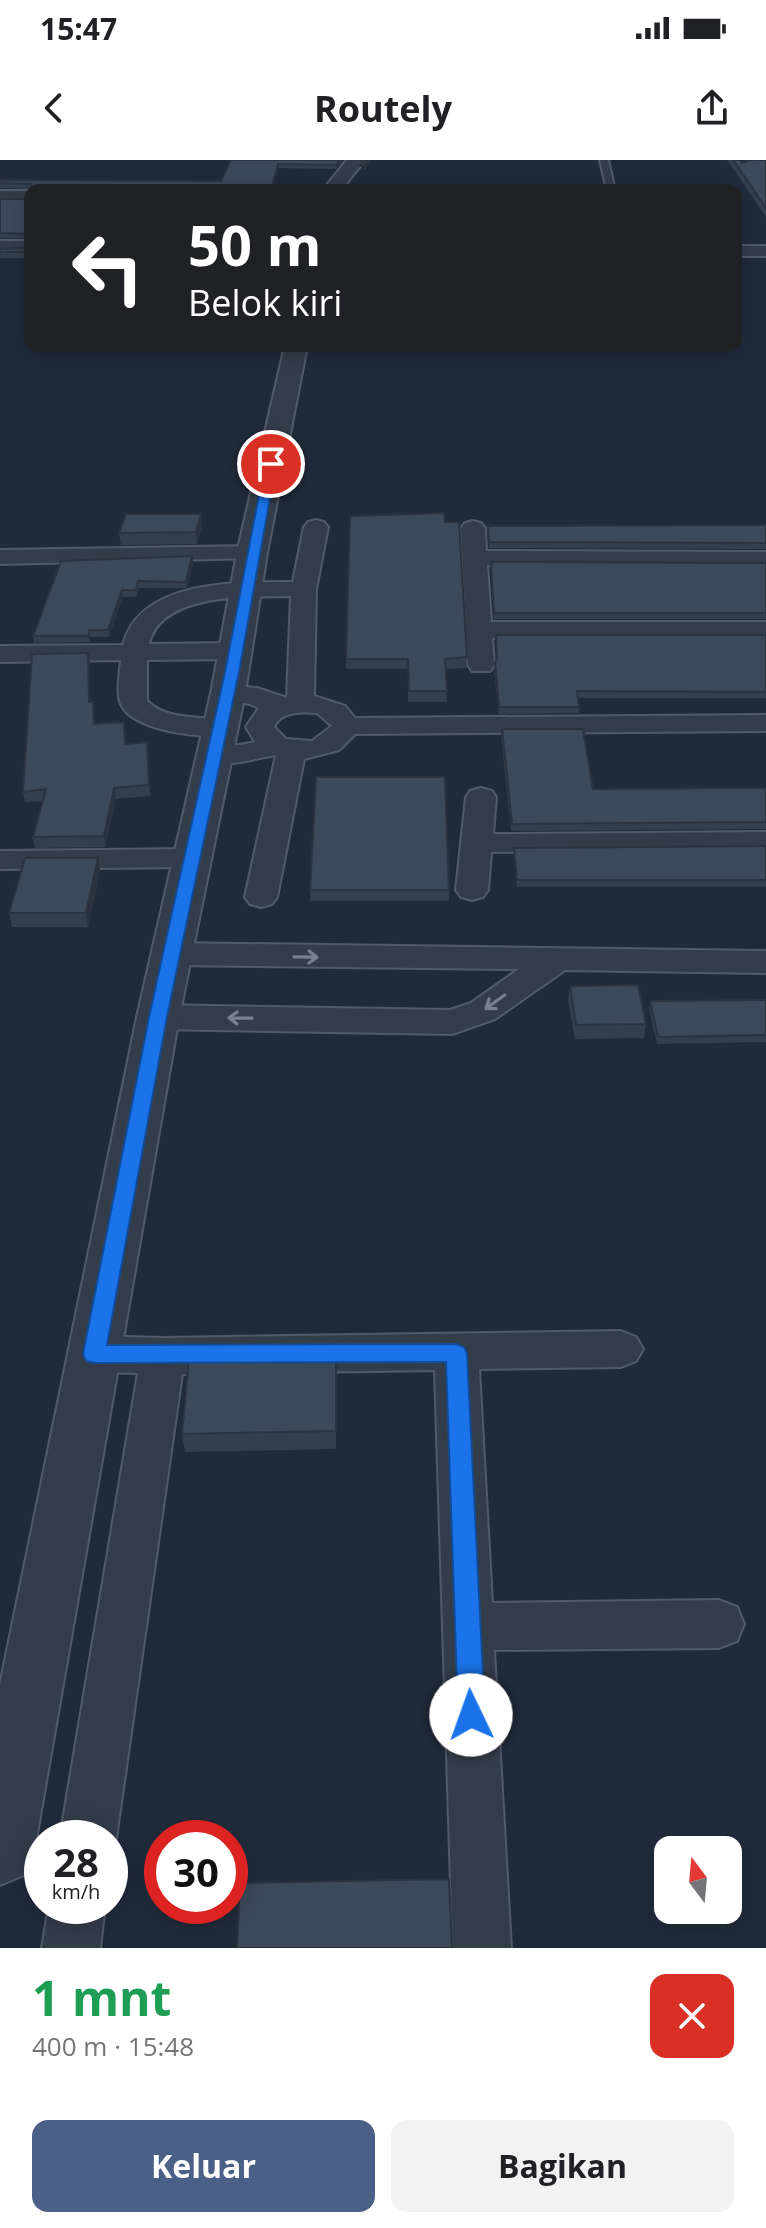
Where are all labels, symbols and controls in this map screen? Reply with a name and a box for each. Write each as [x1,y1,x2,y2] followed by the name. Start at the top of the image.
[40,8,117,49] text: 15:47
[314,84,452,133] text: Routely
[32,86,76,130] icon: back
[690,86,734,130] icon: share
[188,206,322,282] text: 50 m
[56,216,160,320] icon: left
[188,278,342,327] text: Belok kiri
[237,430,305,498] pin
[249,442,293,486] icon: arrive
[292,949,319,965] one-way arrow
[485,993,506,1010] one-way arrow
[227,1010,254,1026] one-way arrow
[429,1673,513,1757] position arrow
[144,1820,248,1924] speed limit sign: 30
[53,1834,99,1889] text: 28
[654,1836,742,1924] north arrow
[654,1836,742,1924] map controls
[52,1878,100,1905] text: km/h
[32,1965,171,2030] text: 1 mnt
[650,1974,734,2058] button: close
[32,2028,194,2064] text: 400 m · 15:48
[32,2120,375,2212] button: Keluar
[391,2120,734,2212] button: Bagikan

